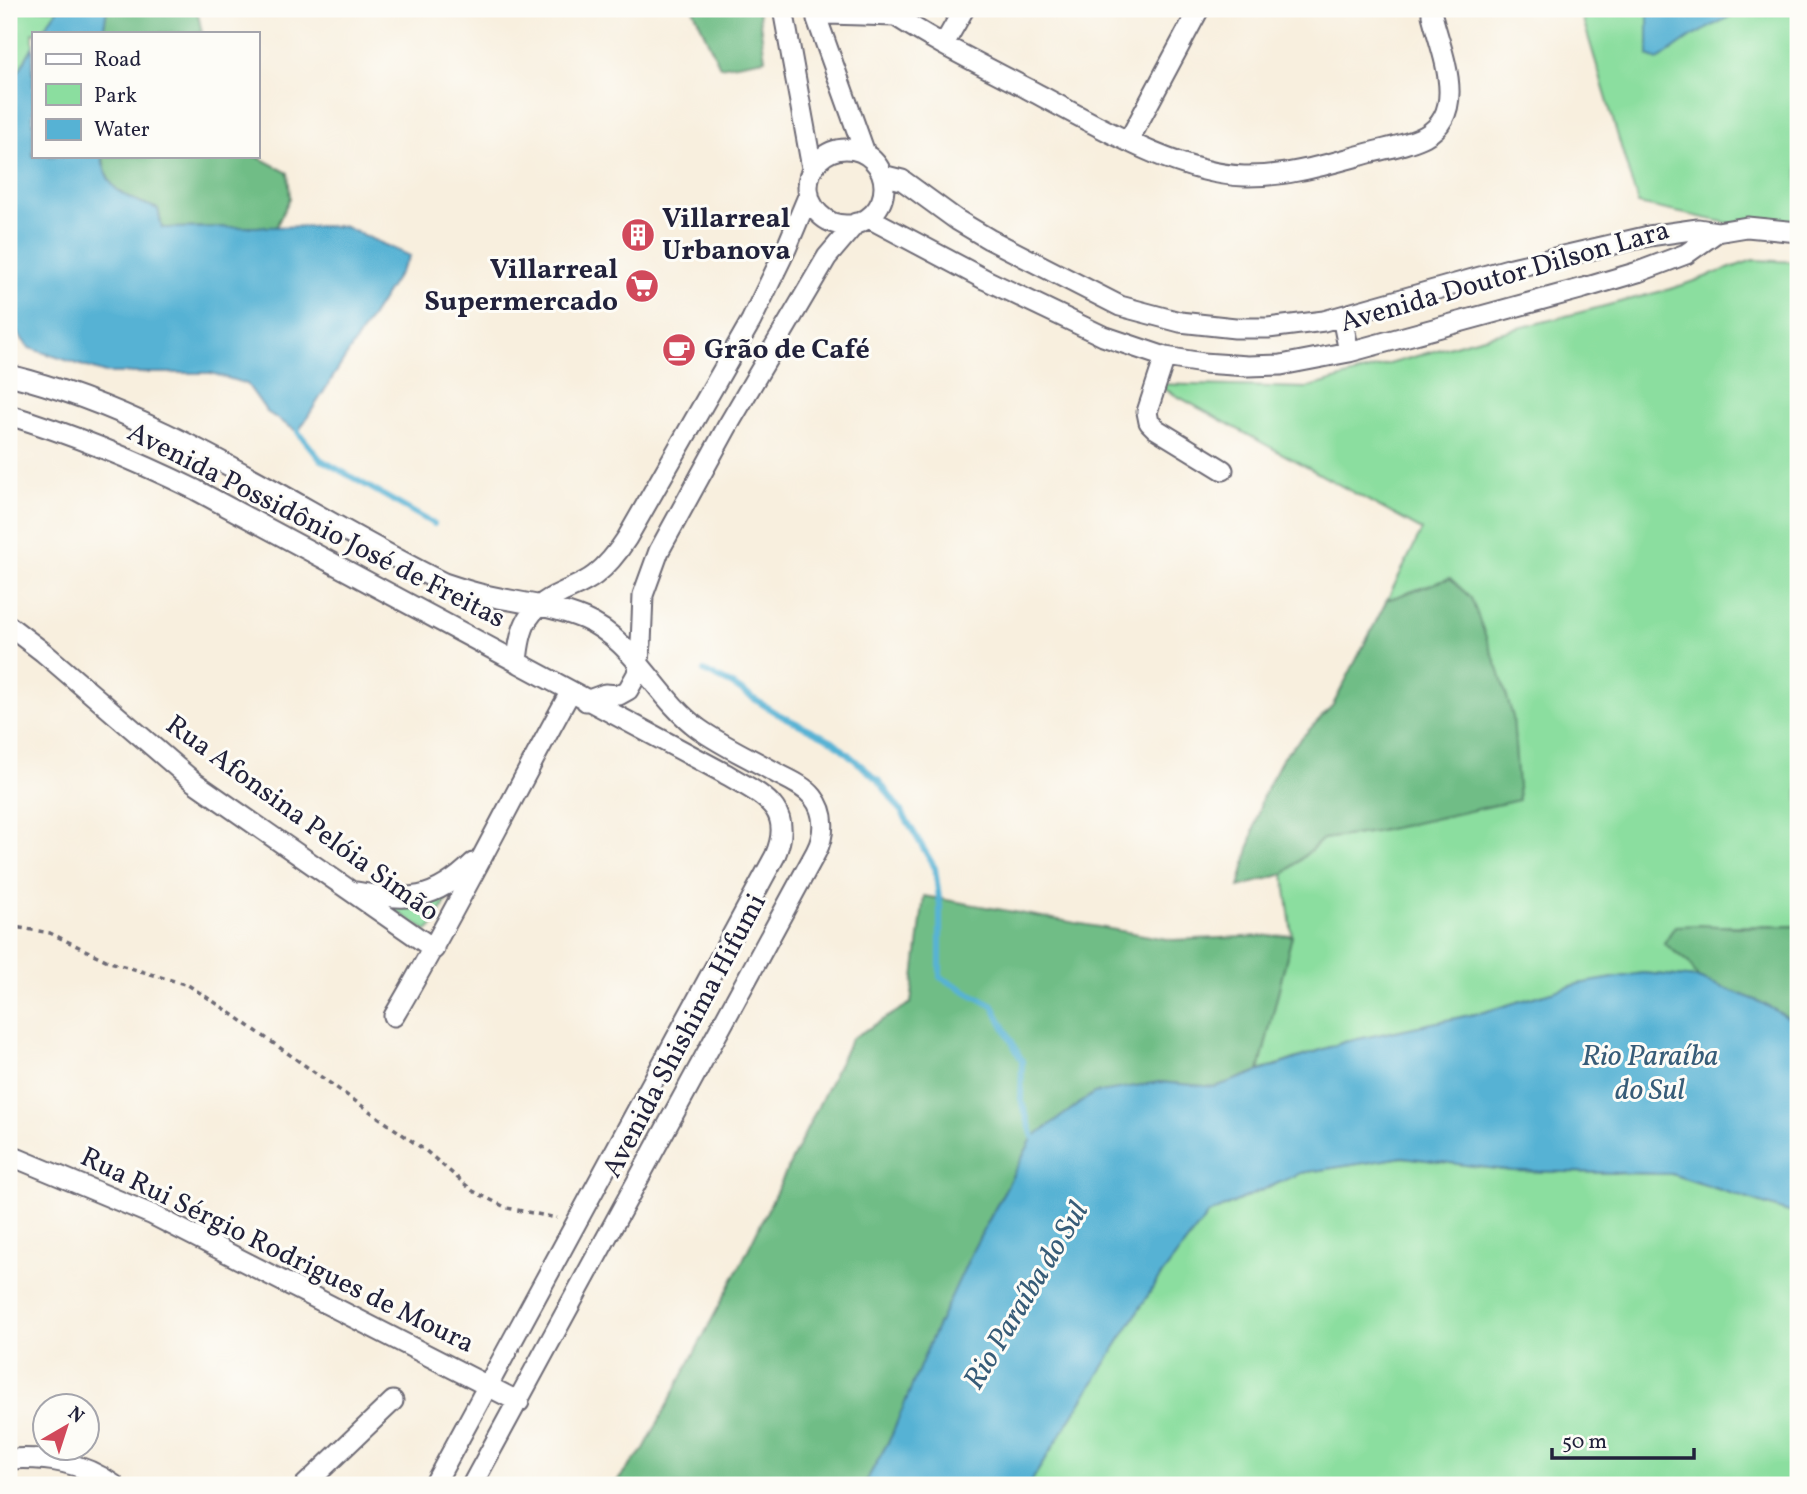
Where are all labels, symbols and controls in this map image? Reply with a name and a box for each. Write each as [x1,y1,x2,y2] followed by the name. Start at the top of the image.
[32,32,259,158] legend
[94,46,141,75] text: Road
[94,82,137,111] text: Park
[94,116,150,145] text: Water
[662,200,791,271] place label: Villarreal Urbanova
[1336,211,1674,343] street label: Avenida Doutor Dilson Lara
[619,216,657,254] building icon: Villarreal Urbanova
[424,251,618,322] place label: Villarreal Supermercado
[623,267,661,305] supermarket icon: Villarreal Supermercado
[660,331,698,369] cafe icon: Grão de Café
[704,331,870,370] place label: Grão de Café
[120,413,512,639] street label: Avenida Possidônio José de Freitas
[157,706,447,932] street label: Rua Afonsina Pelóia Simão
[594,887,776,1185] street label: Avenida Shishima Hifumi
[1581,1036,1719,1112] water label: Rio Paraíba do Sul
[73,1138,481,1364] street label: Rua Rui Sérgio Rodrigues de Moura
[954,1194,1100,1398] water label: Rio Paraíba do Sul
[32,1392,102,1462] north arrow
[62,1401,89,1430] text: N
[1552,1417,1693,1461] scale bar
[1562,1428,1607,1457] text: 50 m

